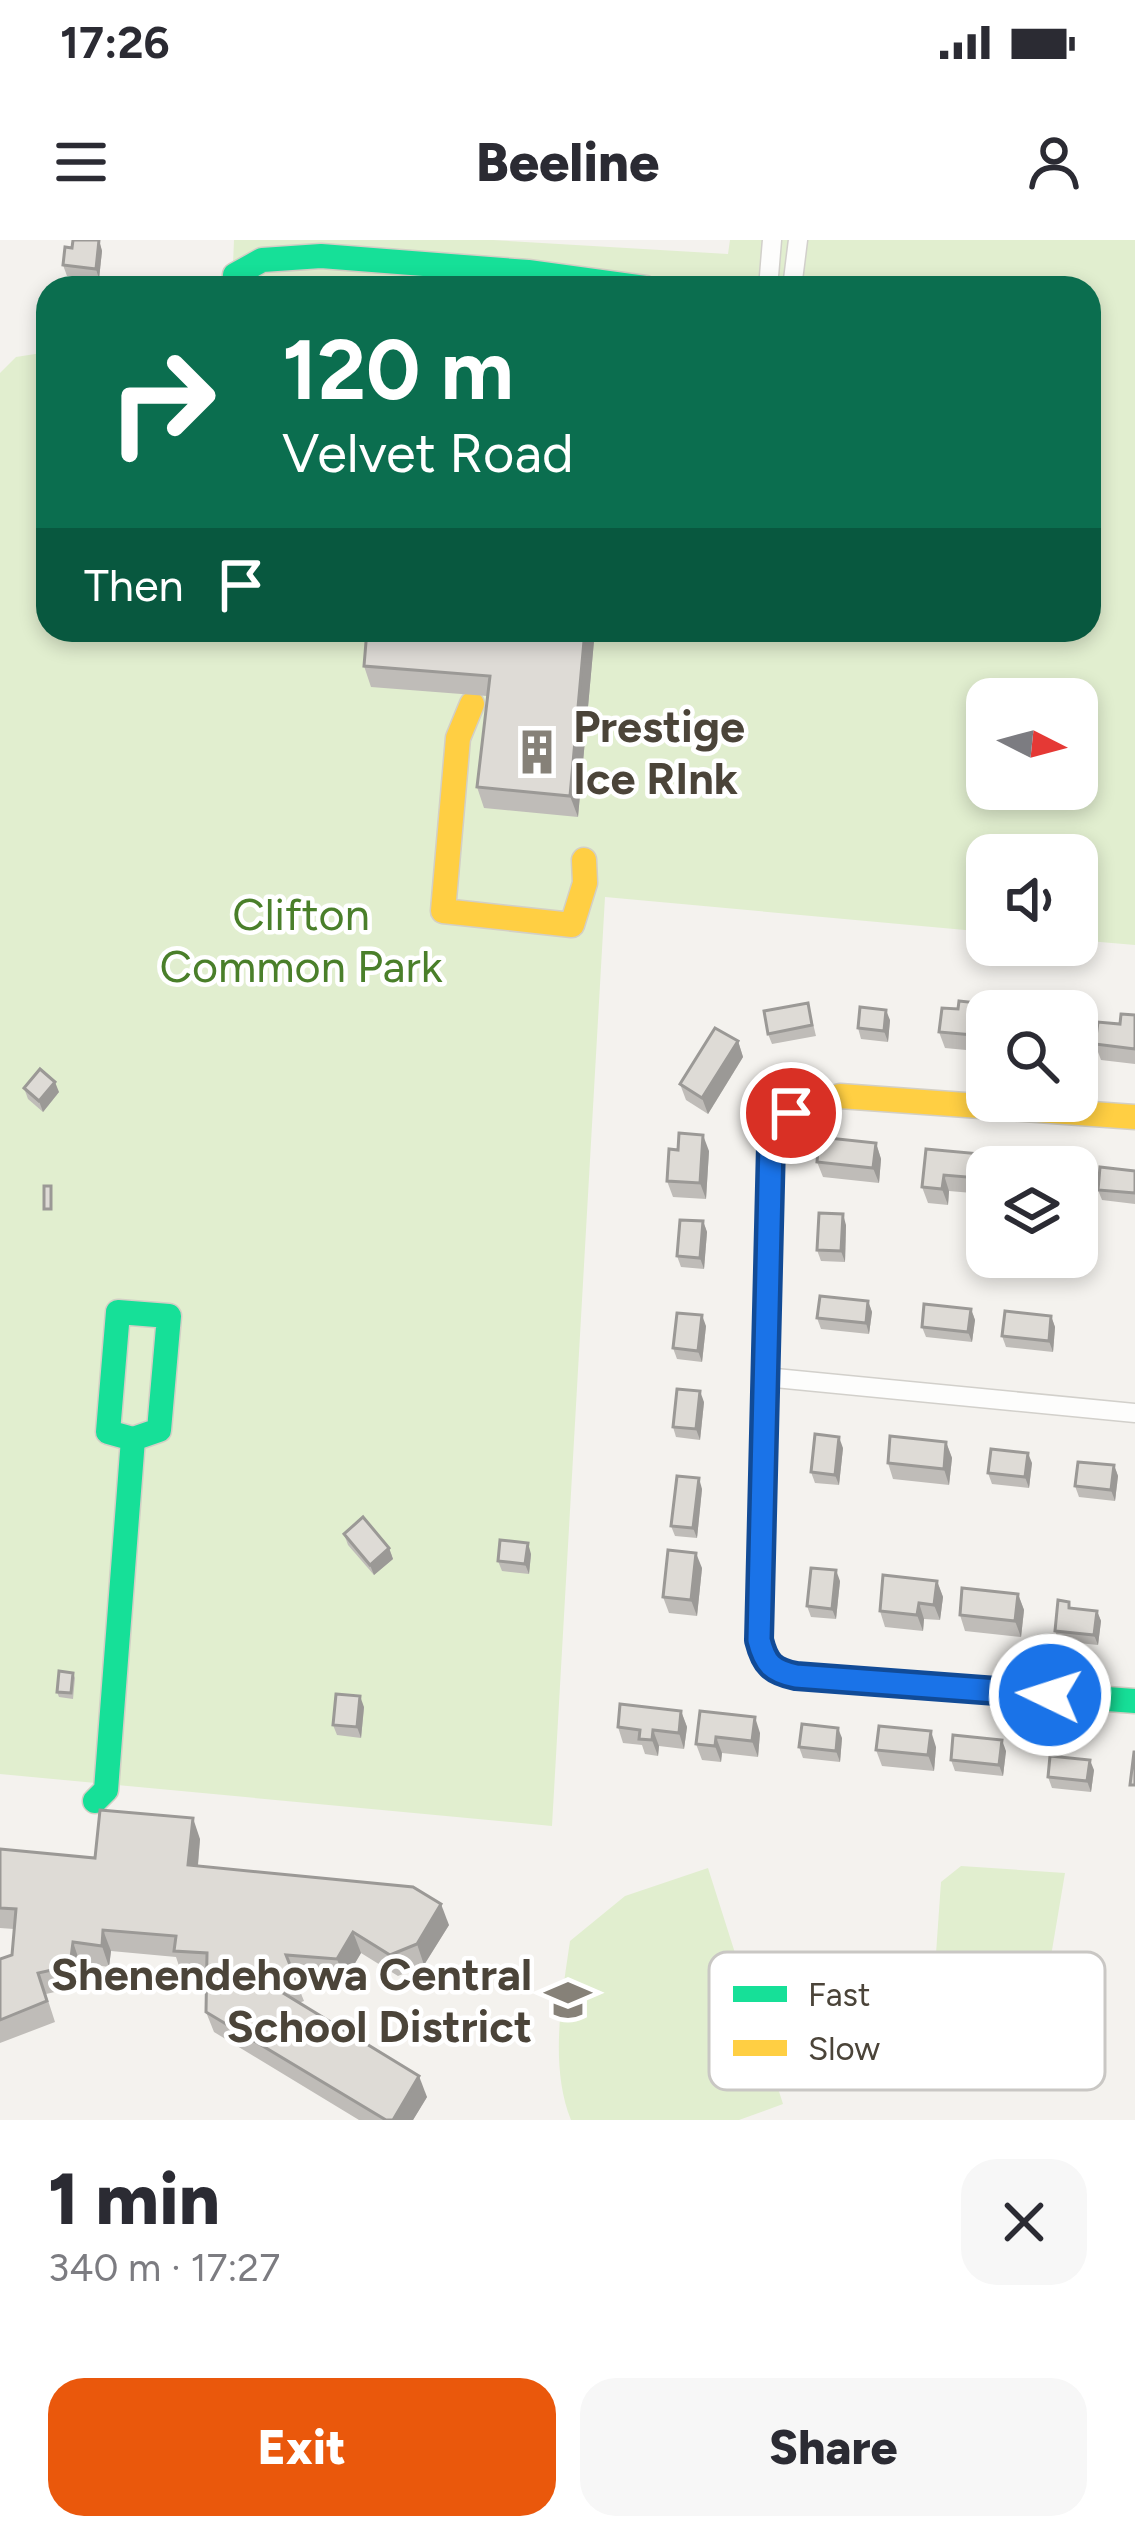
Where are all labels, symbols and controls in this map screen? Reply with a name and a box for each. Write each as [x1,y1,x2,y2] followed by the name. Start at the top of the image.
[60,15,170,69] text: 17:26
[48,129,114,195] icon: menu
[1021,129,1087,195] icon: person
[476,130,659,195] text: Beeline
[282,319,514,420] text: 120 m
[84,324,240,480] icon: right
[282,421,574,486] text: Velvet Road
[208,552,274,618] icon: arrive
[84,558,184,612] text: Then
[966,678,1098,810] north arrow
[966,678,1098,1278] map controls
[573,699,745,805] place label: Prestige Ice RInk
[512,727,562,777] building icon: Prestige Ice RInk
[966,834,1098,966] button: sound
[159,887,443,993] park label: Clifton Common Park
[966,990,1098,1122] button: search
[740,1062,842,1164] pin
[758,1080,824,1146] icon: arrive
[966,1146,1098,1278] button: layers
[987,1632,1113,1758] position arrow
[51,1947,532,2053] place label: Shenendehowa Central School District
[709,1952,1105,2090] legend
[543,1975,593,2025] school or university icon: Shenendehowa Central School District
[808,1975,870,2014] text: Fast
[808,2029,880,2068] text: Slow
[48,2156,220,2242] text: 1 min
[961,2159,1087,2285] button: close
[48,2244,280,2291] text: 340 m · 17:27
[48,2378,556,2516] button: Exit
[580,2378,1087,2516] button: Share

